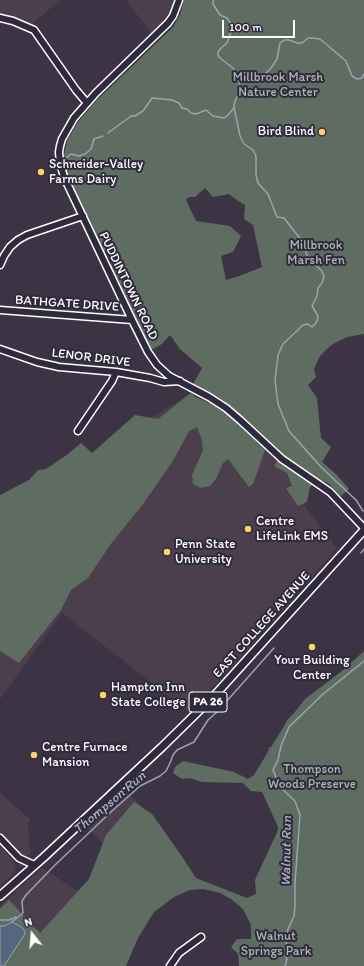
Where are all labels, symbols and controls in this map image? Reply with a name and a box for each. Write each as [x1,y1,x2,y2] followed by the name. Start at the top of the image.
[224,12,297,38] scale bar
[229,20,262,34] text: 100 m
[233,70,323,101] park label: Millbrook Marsh Nature Center
[258,124,314,140] place label: Bird Blind
[317,127,327,137] marker: Bird Blind
[49,157,143,188] place label: Schneider-Valley Farms Dairy
[36,167,46,177] marker: Schneider-Valley Farms Dairy
[95,229,161,343] street label: PUDDINTOWN ROAD
[287,238,345,269] park label: Millbrook Marsh Fen
[15,293,119,315] street label: BATHGATE DRIVE
[51,345,131,371] street label: LENOR DRIVE
[256,514,328,545] place label: Centre LifeLink EMS
[243,524,253,534] marker: Centre LifeLink EMS
[175,537,235,568] place label: Penn State University
[162,547,172,557] marker: Penn State University
[210,569,314,681] street label: EAST COLLEGE AVENUE
[307,642,317,652] marker: Your Building Center
[274,653,350,684] place label: Your Building Center
[111,680,185,711] place label: Hampton Inn State College
[98,690,108,700] marker: Hampton Inn State College
[189,692,227,712] road number: PA 26
[42,740,128,771] place label: Centre Furnace Mansion
[29,750,39,760] marker: Centre Furnace Mansion
[268,762,356,793] park label: Thompson Woods Preserve
[70,768,150,838] water label: Thompson Run
[278,816,296,886] water label: Walnut Run
[12,914,52,954] north arrow
[23,915,34,929] text: N
[241,929,311,960] park label: Walnut Springs Park

